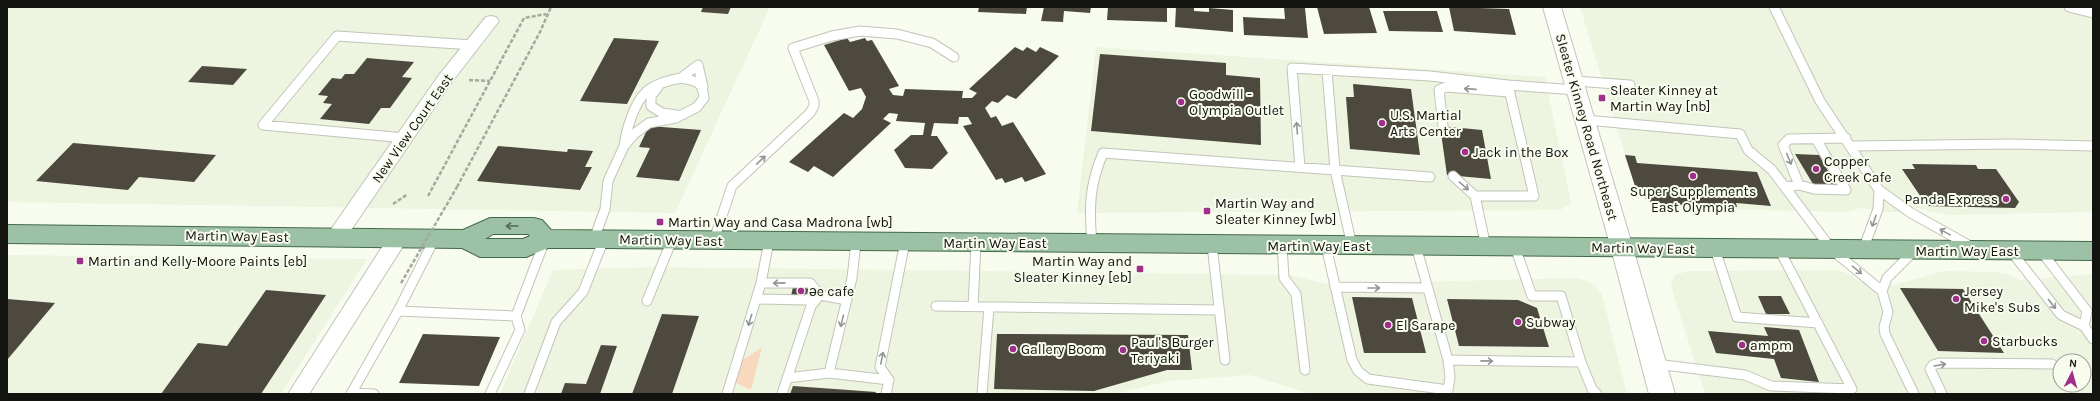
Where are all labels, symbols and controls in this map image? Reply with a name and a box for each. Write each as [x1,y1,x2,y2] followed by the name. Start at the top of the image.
[1552,32,1621,223] street label: Sleater Kinney Road Northeast
[368,70,457,186] street label: New View Court East
[1610,82,1718,115] place label: Sleater Kinney at Martin Way [nb]
[1464,85,1477,92] one-way arrow
[1189,86,1284,119] place label: Goodwill - Olympia Outlet
[1597,93,1607,103] marker: Sleater Kinney at Martin Way [nb]
[1176,97,1186,107] marker: Goodwill - Olympia Outlet
[1390,107,1462,140] place label: U.S. Martial Arts Center
[1377,118,1387,128] marker: U.S. Martial Arts Center
[1293,122,1300,135] one-way arrow
[1473,144,1568,161] place label: Jack in the Box
[1460,147,1470,157] marker: Jack in the Box
[1785,153,1793,165] one-way arrow
[1824,153,1892,186] place label: Copper Creek Cafe
[756,155,766,165] one-way arrow
[1811,164,1821,174] marker: Copper Creek Cafe
[1688,171,1698,181] marker: Super Supplements East Olympia
[1459,181,1469,190] one-way arrow
[1630,183,1756,216] place label: Super Supplements East Olympia
[1905,191,1998,208] place label: Panda Express
[2001,194,2011,204] marker: Panda Express
[1215,195,1337,228] place label: Martin Way and Sleater Kinney [wb]
[1202,206,1212,216] marker: Martin Way and Sleater Kinney [wb]
[668,214,893,231] place label: Martin Way and Casa Madrona [wb]
[1869,214,1877,226] one-way arrow
[655,217,665,227] marker: Martin Way and Casa Madrona [wb]
[506,222,519,230] one-way arrow
[185,227,289,246] street label: Martin Way East
[1939,227,1951,235] one-way arrow
[619,231,723,250] street label: Martin Way East
[943,235,1047,252] street label: Martin Way East
[1267,238,1371,255] street label: Martin Way East
[1591,239,1695,258] street label: Martin Way East
[1915,243,2019,260] street label: Martin Way East
[88,253,307,270] place label: Martin and Kelly-Moore Paints [eb]
[1013,253,1132,286] place label: Martin Way and Sleater Kinney [eb]
[75,256,85,266] marker: Martin and Kelly-Moore Paints [eb]
[1135,264,1145,274] marker: Martin Way and Sleater Kinney [eb]
[1852,265,1863,274] one-way arrow
[773,279,786,287] one-way arrow
[809,283,854,300] place label: əe cafe
[1964,283,2040,316] place label: Jersey Mike's Subs
[1367,284,1380,292] one-way arrow
[796,286,806,296] marker: əe cafe
[1951,294,1961,304] marker: Jersey Mike's Subs
[2048,298,2056,309] one-way arrow
[746,313,753,326] one-way arrow
[1526,314,1576,331] place label: Subway
[837,315,845,328] one-way arrow
[1396,317,1455,334] place label: El Sarape
[1513,317,1523,327] marker: Subway
[1383,320,1393,330] marker: El Sarape
[1992,333,2058,350] place label: Starbucks
[1131,334,1215,367] place label: Paul's Burger Teriyaki
[1979,336,1989,346] marker: Starbucks
[1750,337,1792,354] place label: ampm
[1737,340,1747,350] marker: ampm
[1021,341,1105,358] place label: Gallery Boom
[1008,344,1018,354] marker: Gallery Boom
[1118,345,1128,355] marker: Paul's Burger Teriyaki
[878,352,886,365] one-way arrow
[2052,353,2092,393] north arrow
[1480,357,1493,365] one-way arrow
[2068,357,2078,370] text: N
[1933,360,1946,368] one-way arrow

